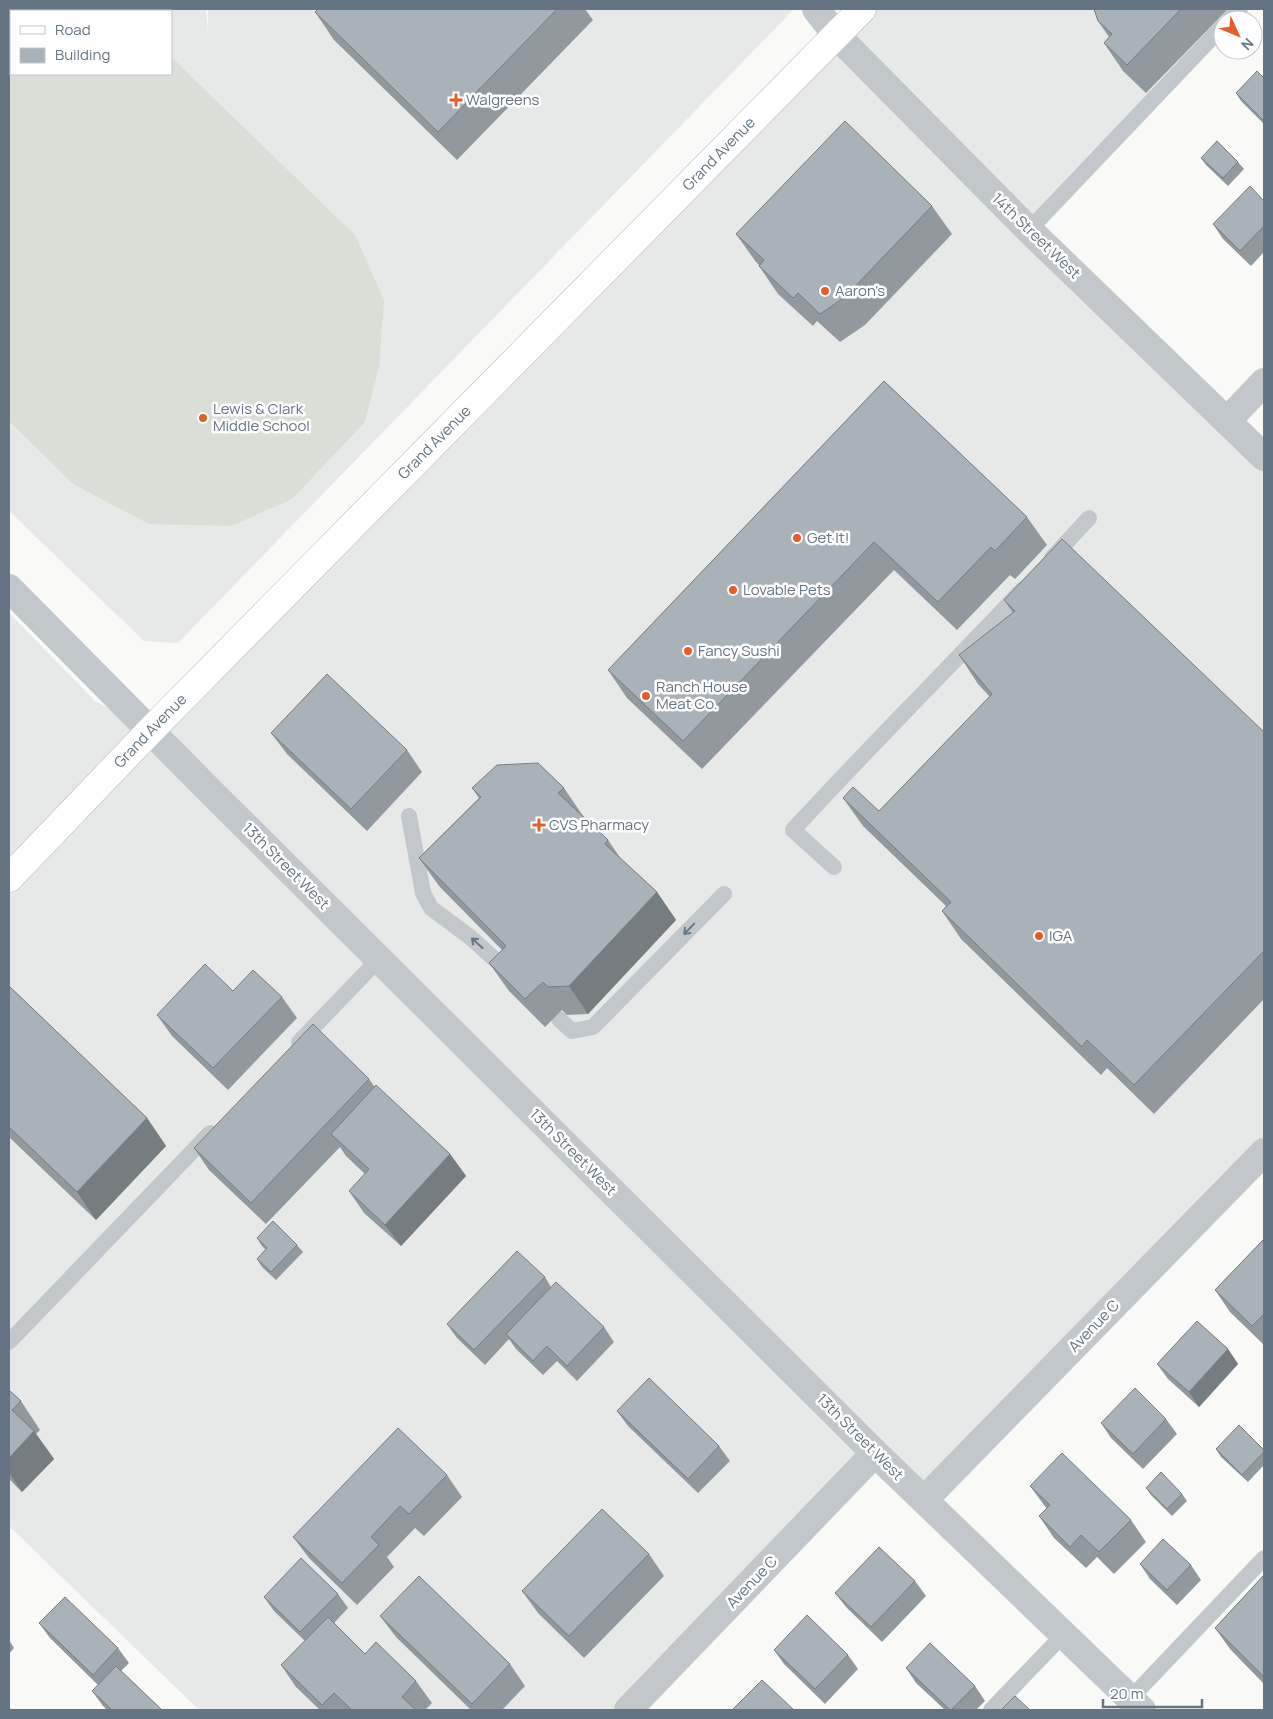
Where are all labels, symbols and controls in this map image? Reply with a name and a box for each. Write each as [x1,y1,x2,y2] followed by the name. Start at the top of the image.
[10,10,172,75] legend
[1213,10,1263,60] north arrow
[55,19,91,40] text: Road
[1237,34,1258,55] text: N
[55,44,110,65] text: Building
[466,89,540,110] place label: Walgreens
[450,94,462,106] marker: Walgreens
[677,112,760,195] street label: Grand Avenue
[988,188,1085,283] street label: 14th Street West
[835,280,885,301] place label: Aaron's
[819,285,831,297] marker: Aaron's
[213,398,310,436] place label: Lewis & Clark Middle School
[393,400,476,484] street label: Grand Avenue
[197,412,209,424] marker: Lewis & Clark Middle School
[807,527,850,548] place label: Get It!
[791,532,803,544] marker: Get It!
[743,579,831,600] place label: Lovable Pets
[727,584,739,596] marker: Lovable Pets
[698,640,780,661] place label: Fancy Sushi
[682,645,694,657] marker: Fancy Sushi
[656,676,748,714] place label: Ranch House Meat Co.
[109,689,191,772] street label: Grand Avenue
[640,690,652,702] marker: Ranch House Meat Co.
[549,814,649,835] place label: CVS Pharmacy
[238,818,334,914] street label: 13th Street West
[533,819,545,831] marker: CVS Pharmacy
[684,922,696,934] one-way arrow
[1049,925,1073,946] place label: IGA
[1033,930,1045,942] marker: IGA
[471,937,484,949] one-way arrow
[525,1104,621,1200] street label: 13th Street West
[1063,1295,1124,1356] street label: Avenue C
[812,1389,908,1485] street label: 13th Street West
[721,1551,782,1612] street label: Avenue C
[1103,1676,1202,1708] scale bar
[1110,1683,1143,1704] text: 20 m

